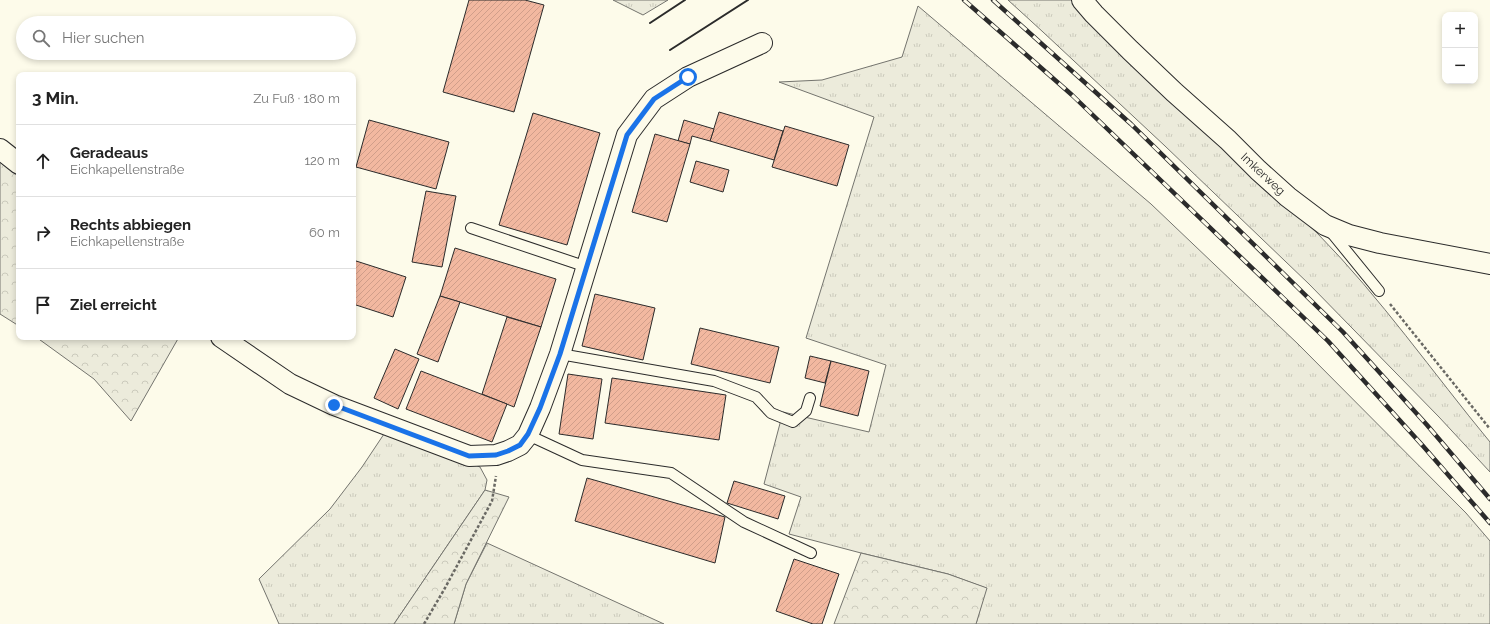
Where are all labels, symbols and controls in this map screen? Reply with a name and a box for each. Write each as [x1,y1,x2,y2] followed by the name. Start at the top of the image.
[1442,12,1478,84] map controls
[1442,12,1478,48] button: +
[16,16,356,60] search box
[30,27,52,49] icon: search
[62,29,145,47] text: Hier suchen
[1442,48,1478,84] button: −
[679,68,697,86] route start
[32,88,79,108] text: 3 Min.
[253,91,340,106] text: Zu Fuß · 180 m
[70,144,148,162] text: Geradeaus
[32,150,54,172] icon: ahead
[1238,150,1288,198] street label: Imkerweg
[304,153,340,168] text: 120 m
[70,162,184,177] text: Eichkapellenstraße
[70,216,191,234] text: Rechts abbiegen
[32,222,54,244] icon: right
[309,225,340,240] text: 60 m
[70,234,184,249] text: Eichkapellenstraße
[32,294,54,316] icon: arrive
[70,296,157,314] text: Ziel erreicht
[325,396,343,414] route end

